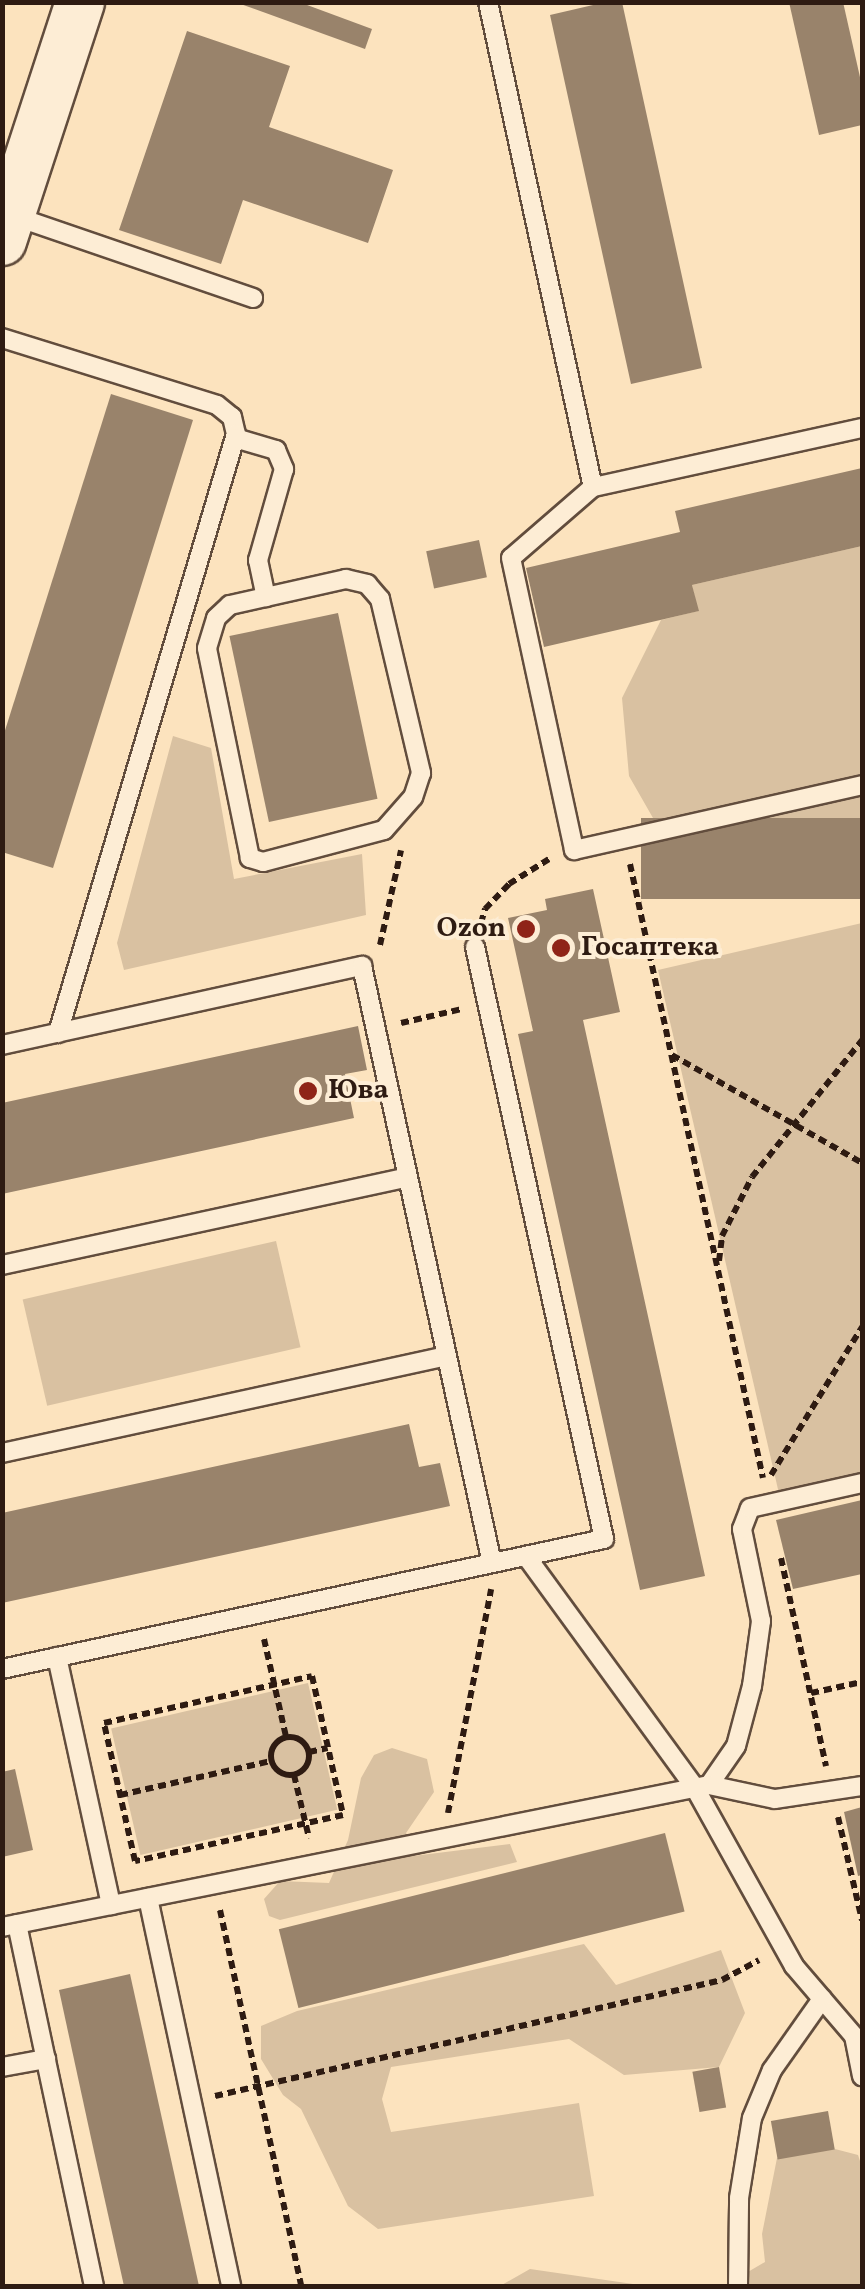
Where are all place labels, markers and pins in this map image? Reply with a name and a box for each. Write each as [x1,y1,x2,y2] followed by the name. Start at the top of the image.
[436,912,506,946] place label: Ozon
[515,918,537,940] marker: Ozon
[581,931,719,965] place label: Госаптека
[550,937,572,959] marker: Госаптека
[328,1074,389,1108] place label: Юва
[297,1080,319,1102] marker: Юва

